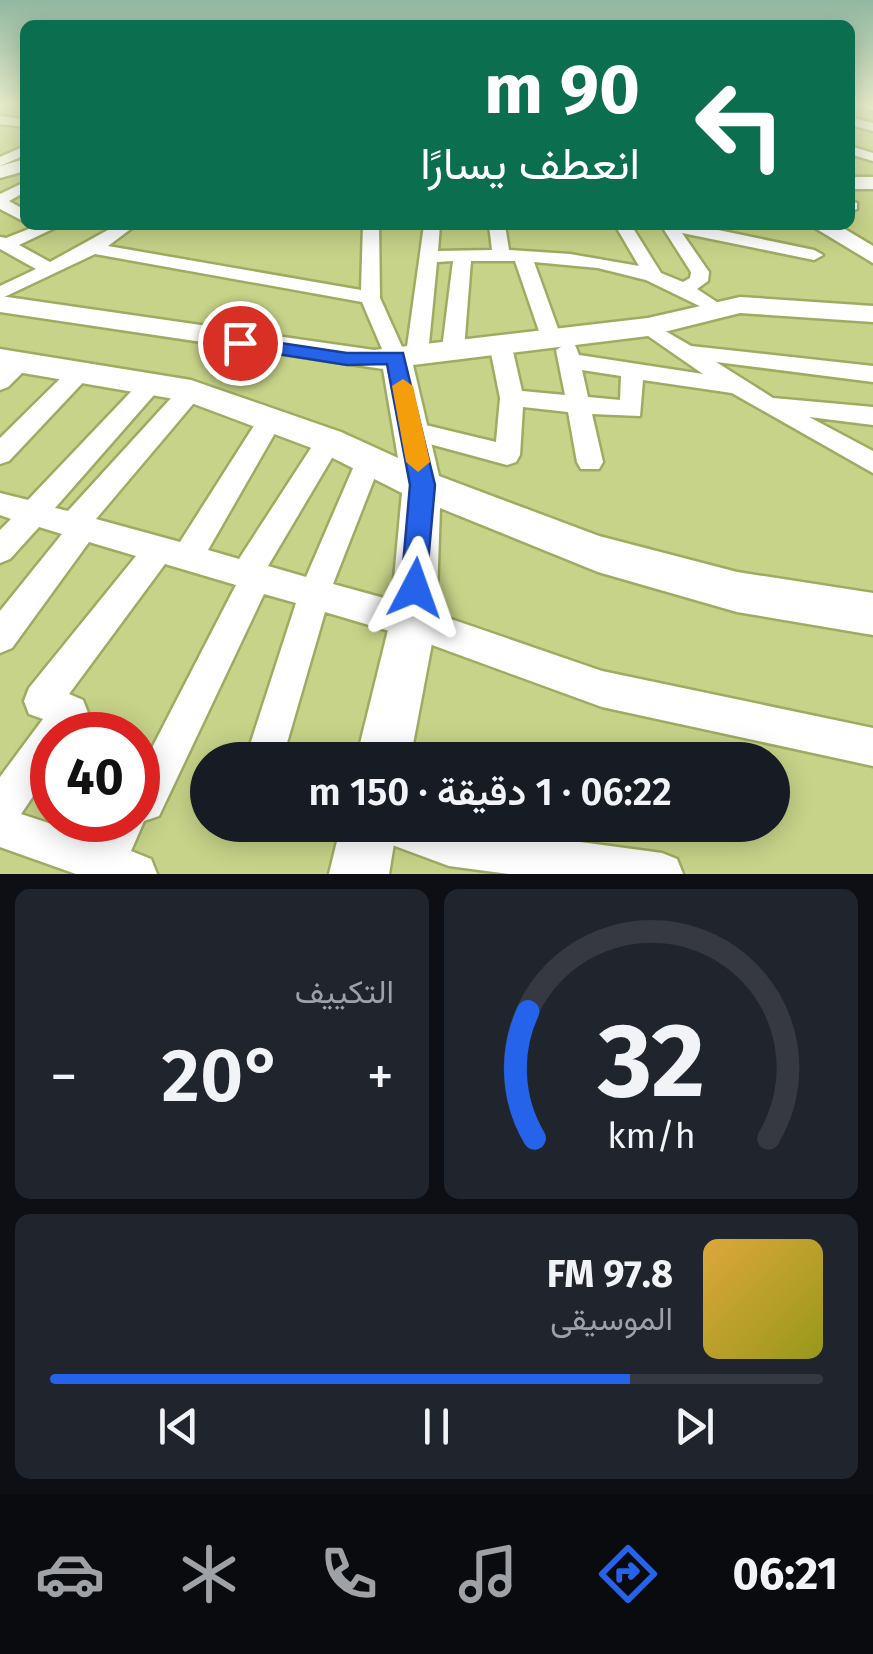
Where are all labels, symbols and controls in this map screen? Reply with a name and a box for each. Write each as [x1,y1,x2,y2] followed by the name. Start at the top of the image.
[484,48,640,132] text: 90 m
[675,60,805,190] icon: left
[420,137,640,191] text: انعطف يسارًا
[198,301,283,386] pin
[213,316,268,371] icon: arrive
[363,536,467,640] position arrow
[30,712,160,842] speed limit sign: 40
[308,769,672,815] text: 06:22 · 1 دقيقة · 150 m
[295,973,394,1011] text: التكييف
[597,999,704,1124] text: 32
[162,1031,282,1121] text: 20°
[50,1044,78,1110] text: −
[367,1044,394,1110] text: +
[607,1115,695,1157] text: km/h
[547,1251,673,1297] text: 97.8 FM
[550,1300,673,1338] text: الموسيقى
[151,1399,206,1454] icon: previous
[409,1399,464,1454] icon: pause
[667,1399,722,1454] icon: next
[35,1539,105,1609] icon: car
[174,1539,244,1609] icon: climate
[314,1539,384,1609] icon: phone
[453,1539,523,1609] icon: music
[593,1539,663,1609] icon: directions
[733,1547,838,1601] text: 06:21

